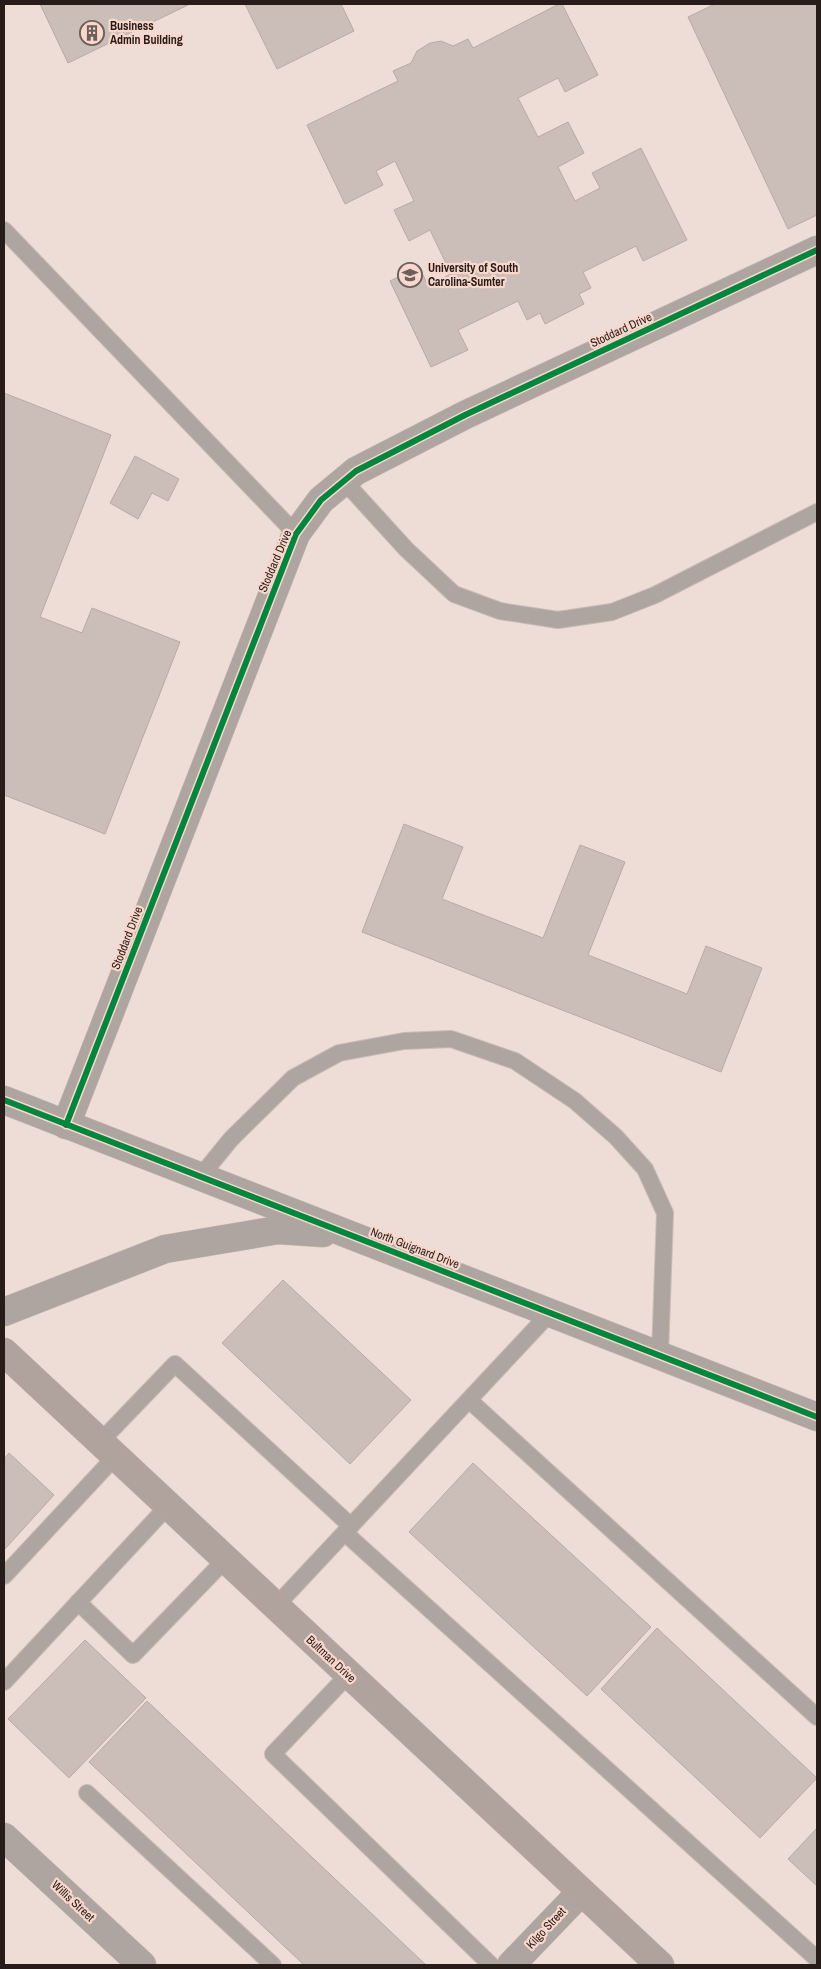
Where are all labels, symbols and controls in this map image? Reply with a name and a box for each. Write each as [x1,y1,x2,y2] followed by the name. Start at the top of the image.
[110,18,183,48] place label: Business Admin Building
[79,20,105,46] building icon: Business Admin Building
[428,260,518,290] place label: University of South Carolina-Sumter
[397,262,423,288] school or university icon: University of South Carolina-Sumter
[588,309,654,351] street label: Stoddard Drive
[255,527,295,595] street label: Stoddard Drive
[108,904,146,972] street label: Stoddard Drive
[368,1224,462,1272] street label: North Guignard Drive
[303,1632,359,1686] street label: Bultman Drive
[48,1877,98,1925] street label: Willis Street
[523,1904,570,1952] street label: Kilgo Street

